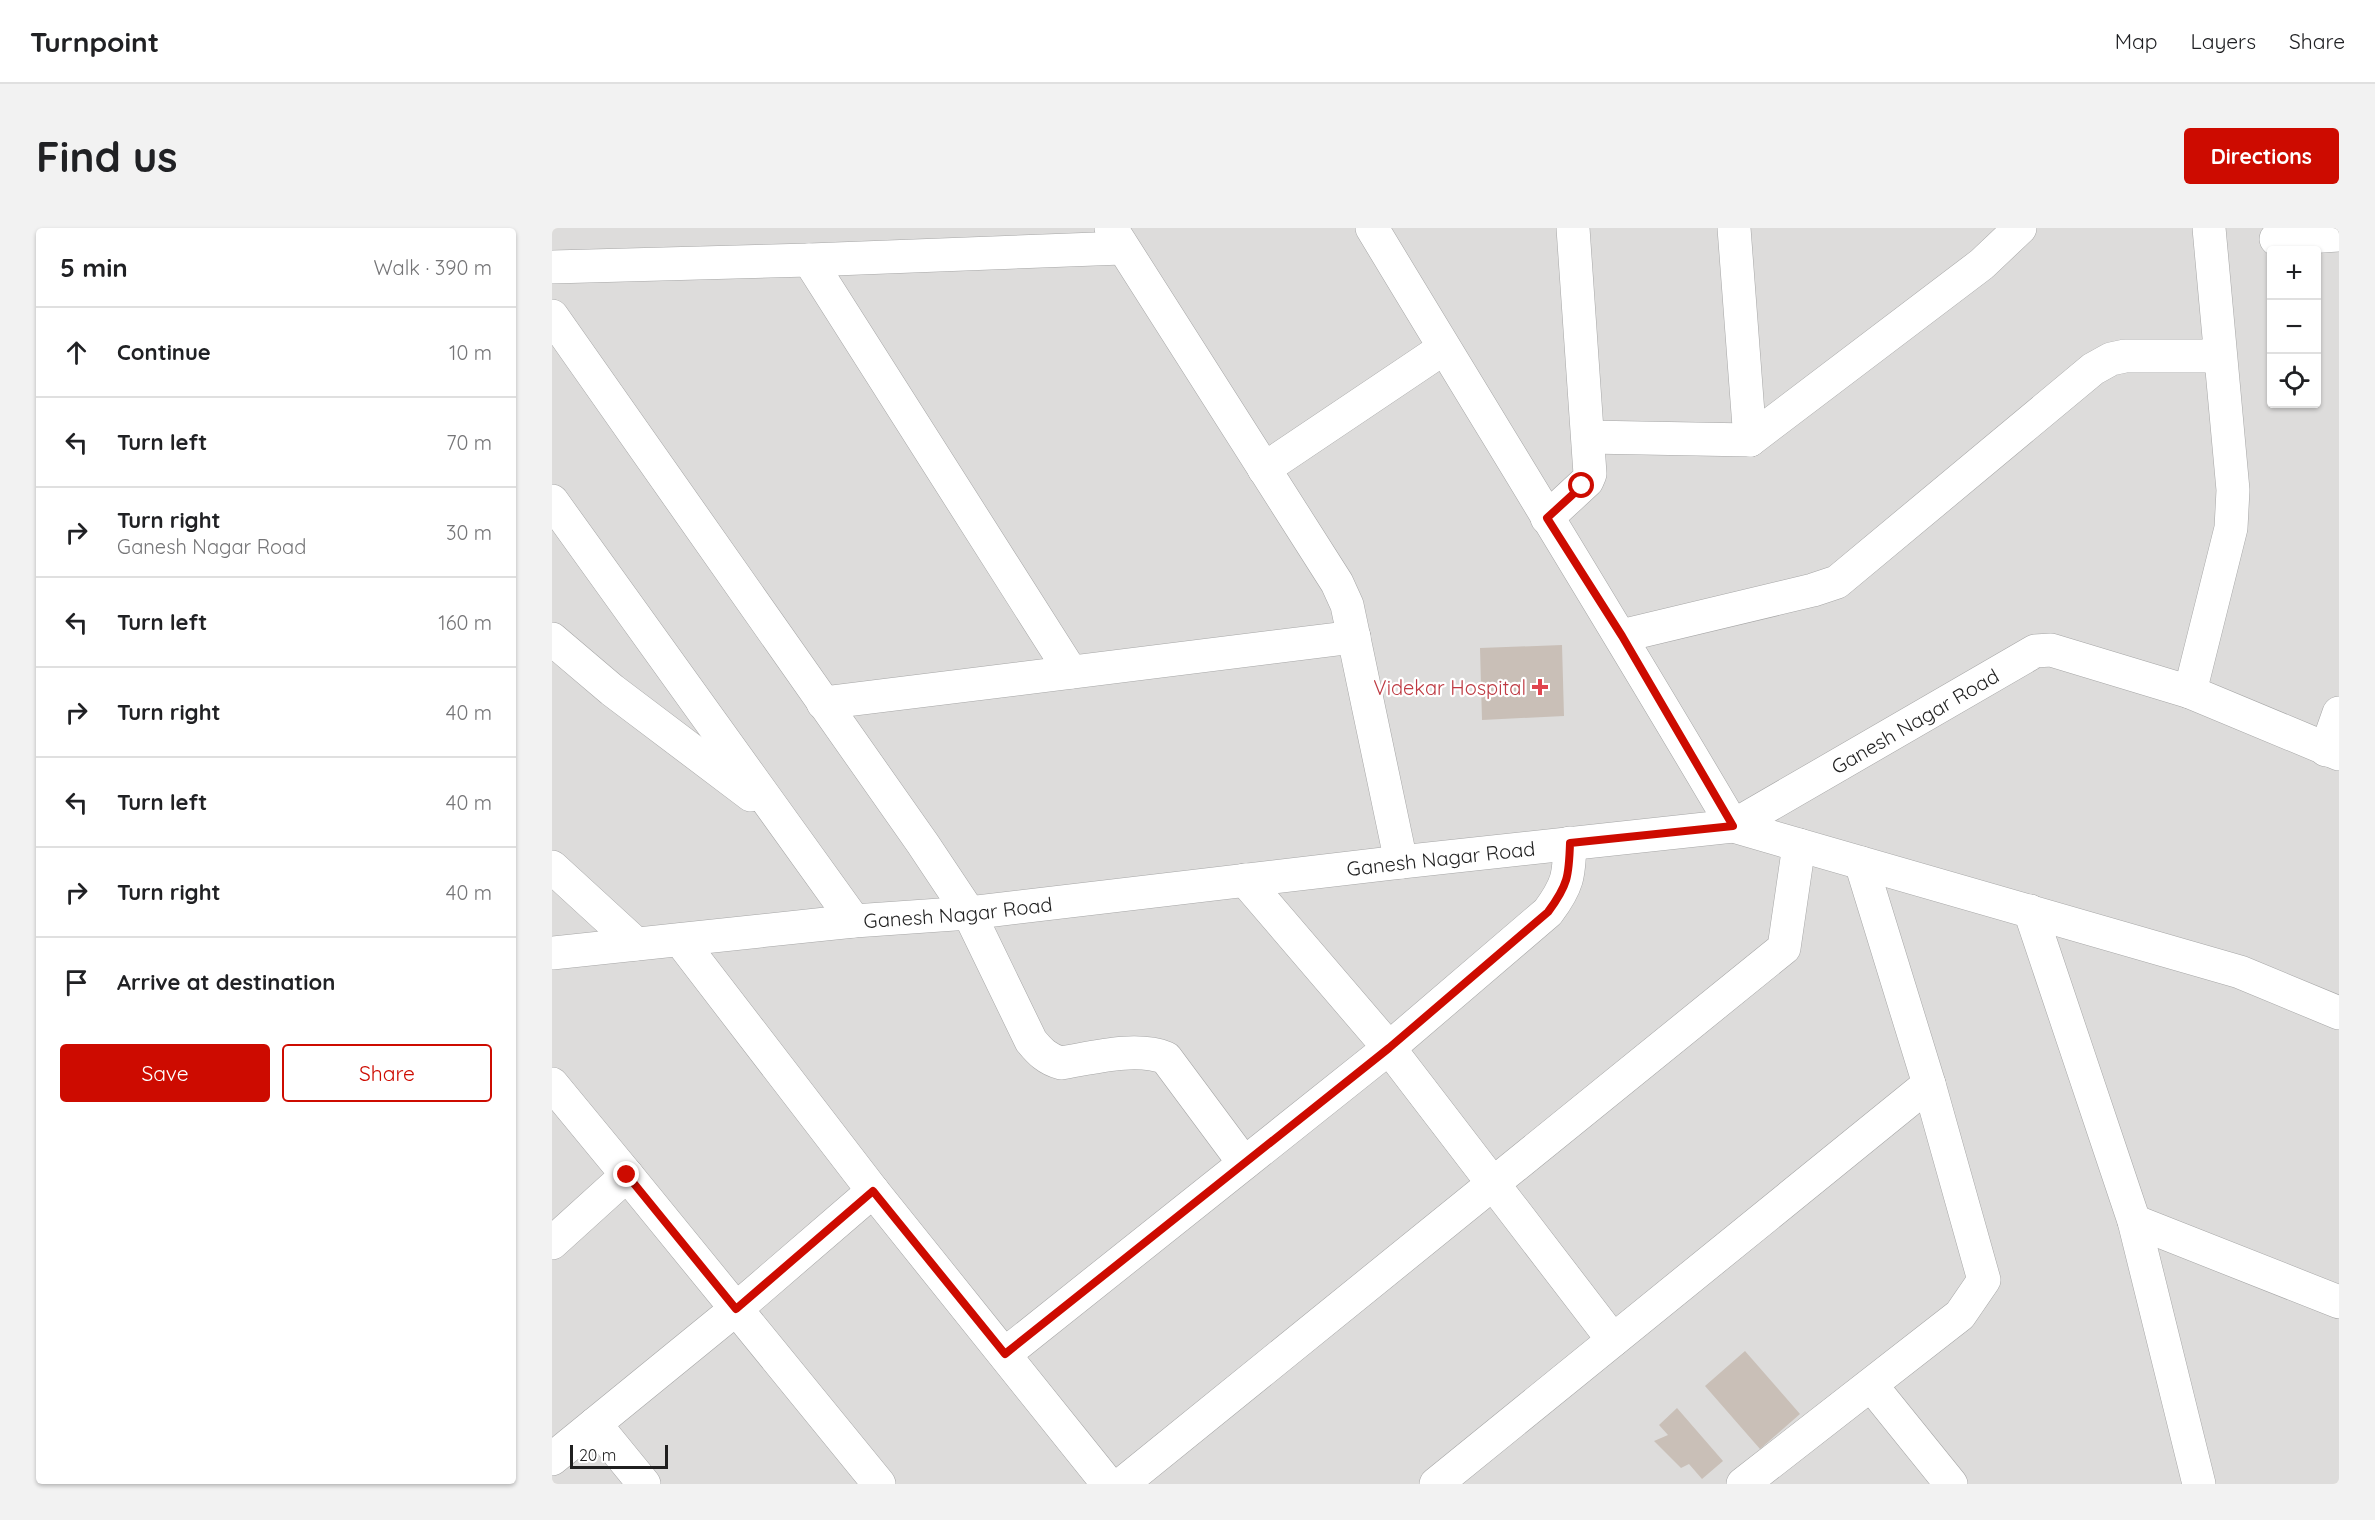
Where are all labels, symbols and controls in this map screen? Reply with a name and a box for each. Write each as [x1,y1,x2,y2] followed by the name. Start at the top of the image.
[30,24,159,59] text: Turnpoint
[2115,28,2158,54] text: Map
[2191,28,2256,54] text: Layers
[2289,28,2345,54] text: Share
[2184,128,2339,184] button: Directions
[36,130,178,183] text: Find us
[2267,246,2321,408] map controls
[2267,246,2321,300] button: +
[60,251,128,284] text: 5 min
[373,255,492,280] text: Walk · 390 m
[2267,300,2321,354] button: −
[60,336,93,369] icon: ahead
[117,338,211,366] text: Continue
[449,340,492,365] text: 10 m
[2267,354,2321,408] button: locate
[60,426,93,459] icon: left
[117,428,207,456] text: Turn left
[446,430,492,455] text: 70 m
[1568,472,1594,498] route start
[117,506,221,534] text: Turn right
[60,516,93,549] icon: right
[446,520,492,545] text: 30 m
[117,534,306,559] text: Ganesh Nagar Road
[60,606,93,639] icon: left
[117,608,207,636] text: Turn left
[438,610,492,635] text: 160 m
[1827,662,2003,779] street label: Ganesh Nagar Road
[1373,675,1526,700] place label: Videkar Hospital
[1531,678,1549,696] marker: Videkar Hospital
[60,696,93,729] icon: right
[117,698,221,726] text: Turn right
[446,700,492,725] text: 40 m
[60,786,93,819] icon: left
[117,788,207,816] text: Turn left
[446,790,492,815] text: 40 m
[1345,835,1536,881] street label: Ganesh Nagar Road
[60,876,93,909] icon: right
[117,878,221,906] text: Turn right
[446,880,492,905] text: 40 m
[863,891,1054,933] street label: Ganesh Nagar Road
[60,966,93,999] icon: arrive
[117,968,335,996] text: Arrive at destination
[60,1044,270,1102] button: Save
[282,1044,492,1102] button: Share
[613,1161,639,1187] route end
[570,1442,668,1470] scale bar
[579,1445,616,1465] text: 20 m

